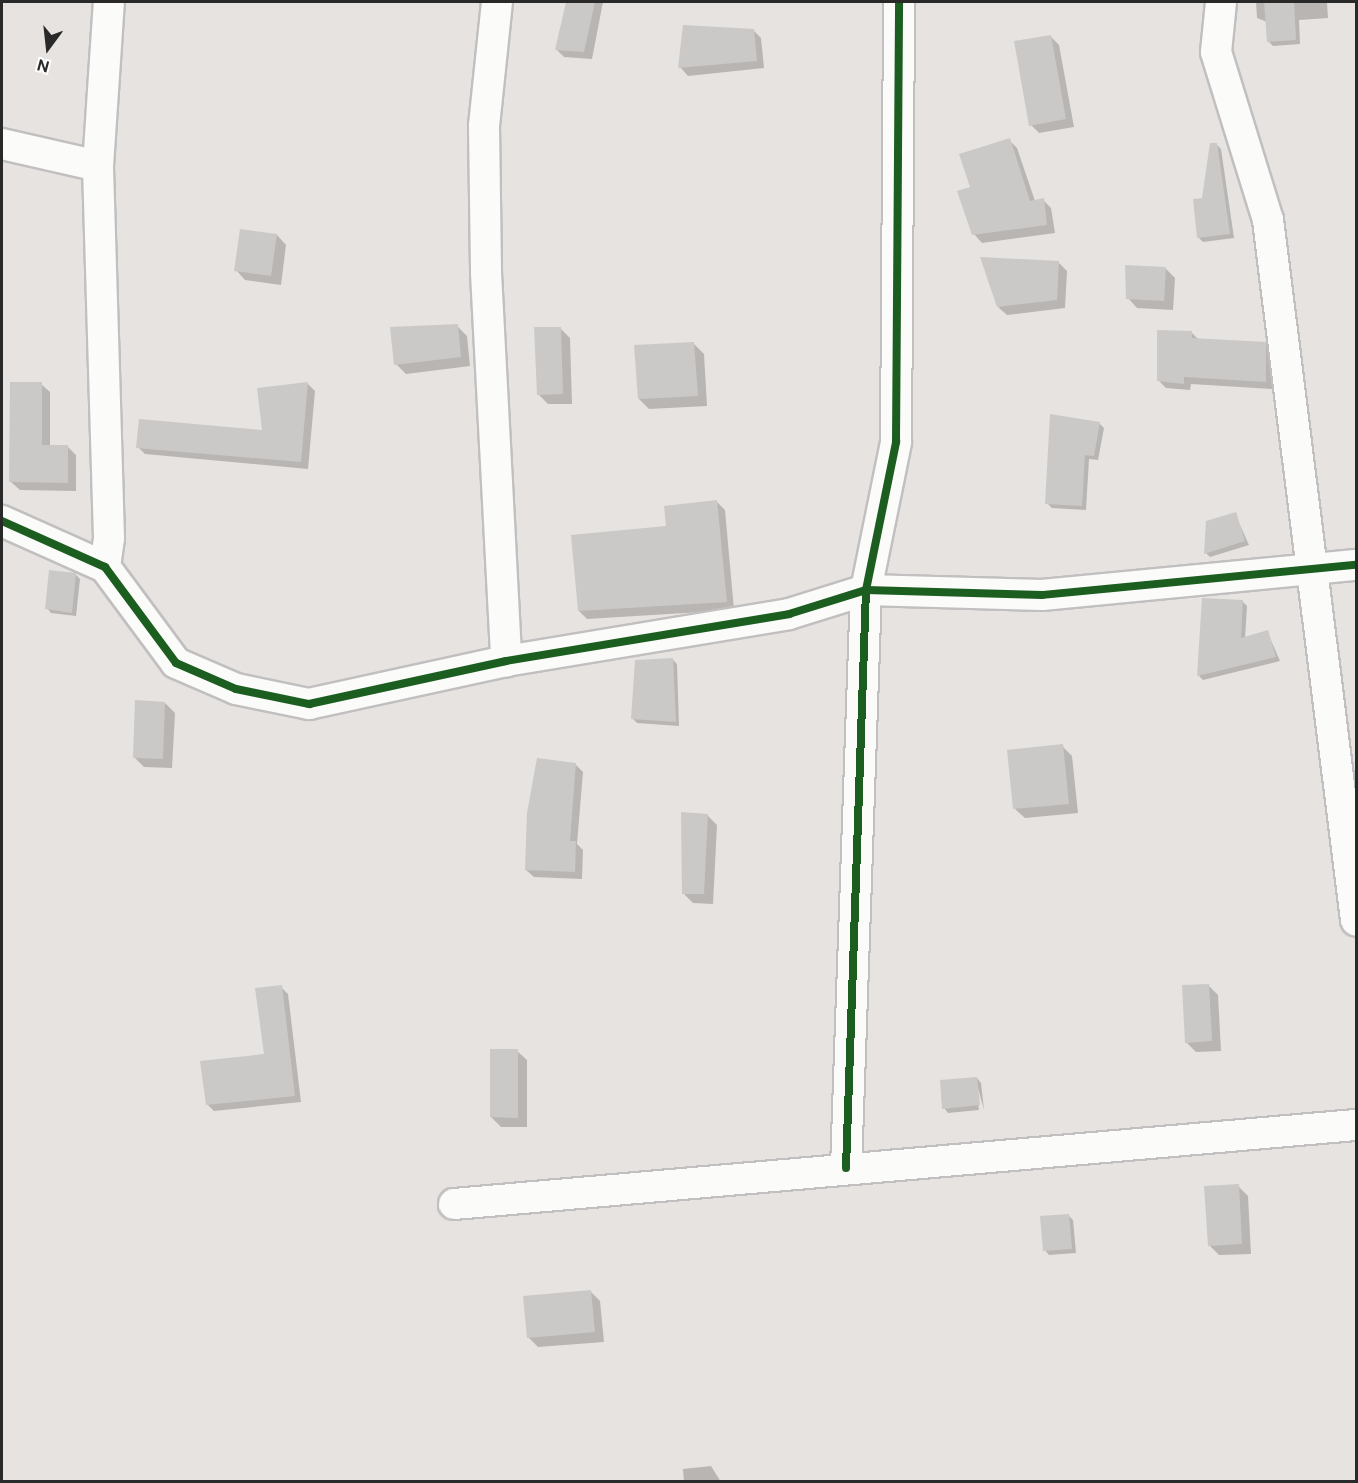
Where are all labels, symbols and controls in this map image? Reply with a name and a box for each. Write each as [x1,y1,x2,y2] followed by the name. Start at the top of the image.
[18,18,78,78] north arrow
[35,54,52,78] text: N

